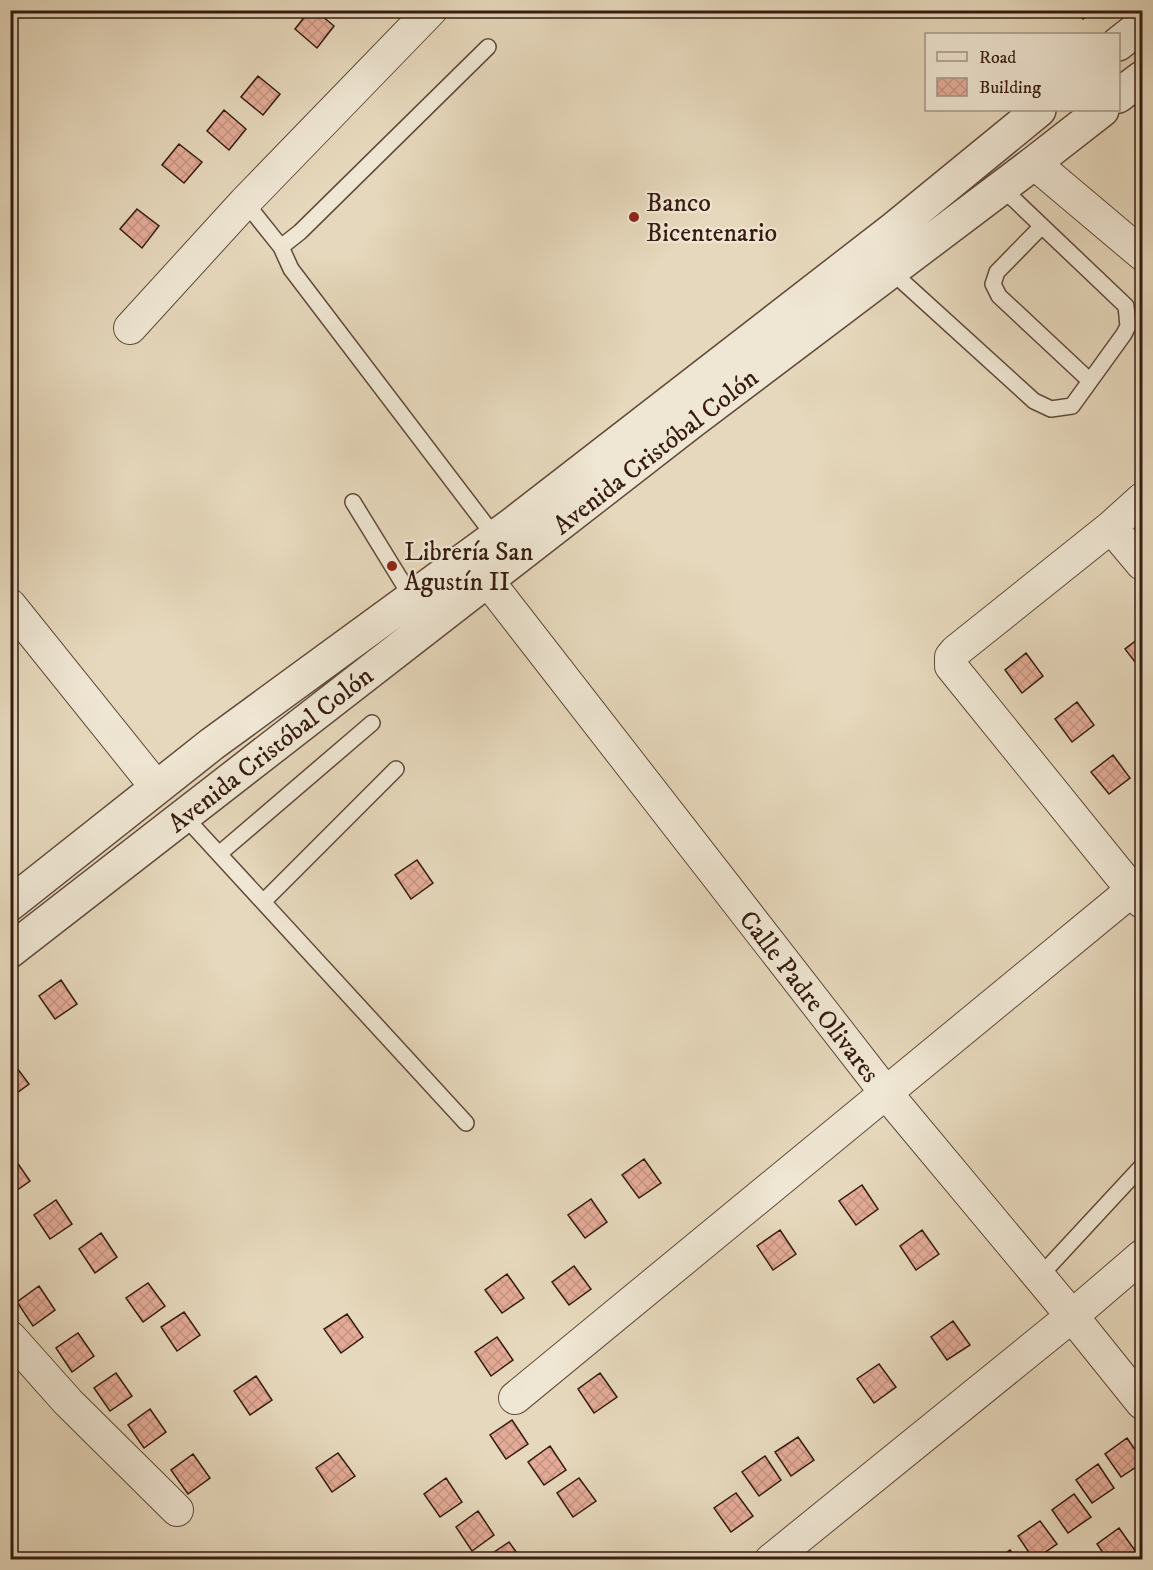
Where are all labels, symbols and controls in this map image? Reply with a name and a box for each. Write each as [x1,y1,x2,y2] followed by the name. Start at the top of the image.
[925,33,1120,111] legend
[979,47,1016,69] text: Road
[979,77,1041,99] text: Building
[646,187,777,250] place label: Banco Bicentenario
[627,210,641,224] marker: Banco Bicentenario
[547,361,766,543] street label: Avenida Cristóbal Colón
[404,536,534,599] place label: Librería San Agustín II
[385,559,399,573] marker: Librería San Agustín II
[162,659,381,841] street label: Avenida Cristóbal Colón
[731,904,886,1090] street label: Calle Padre Olivares

